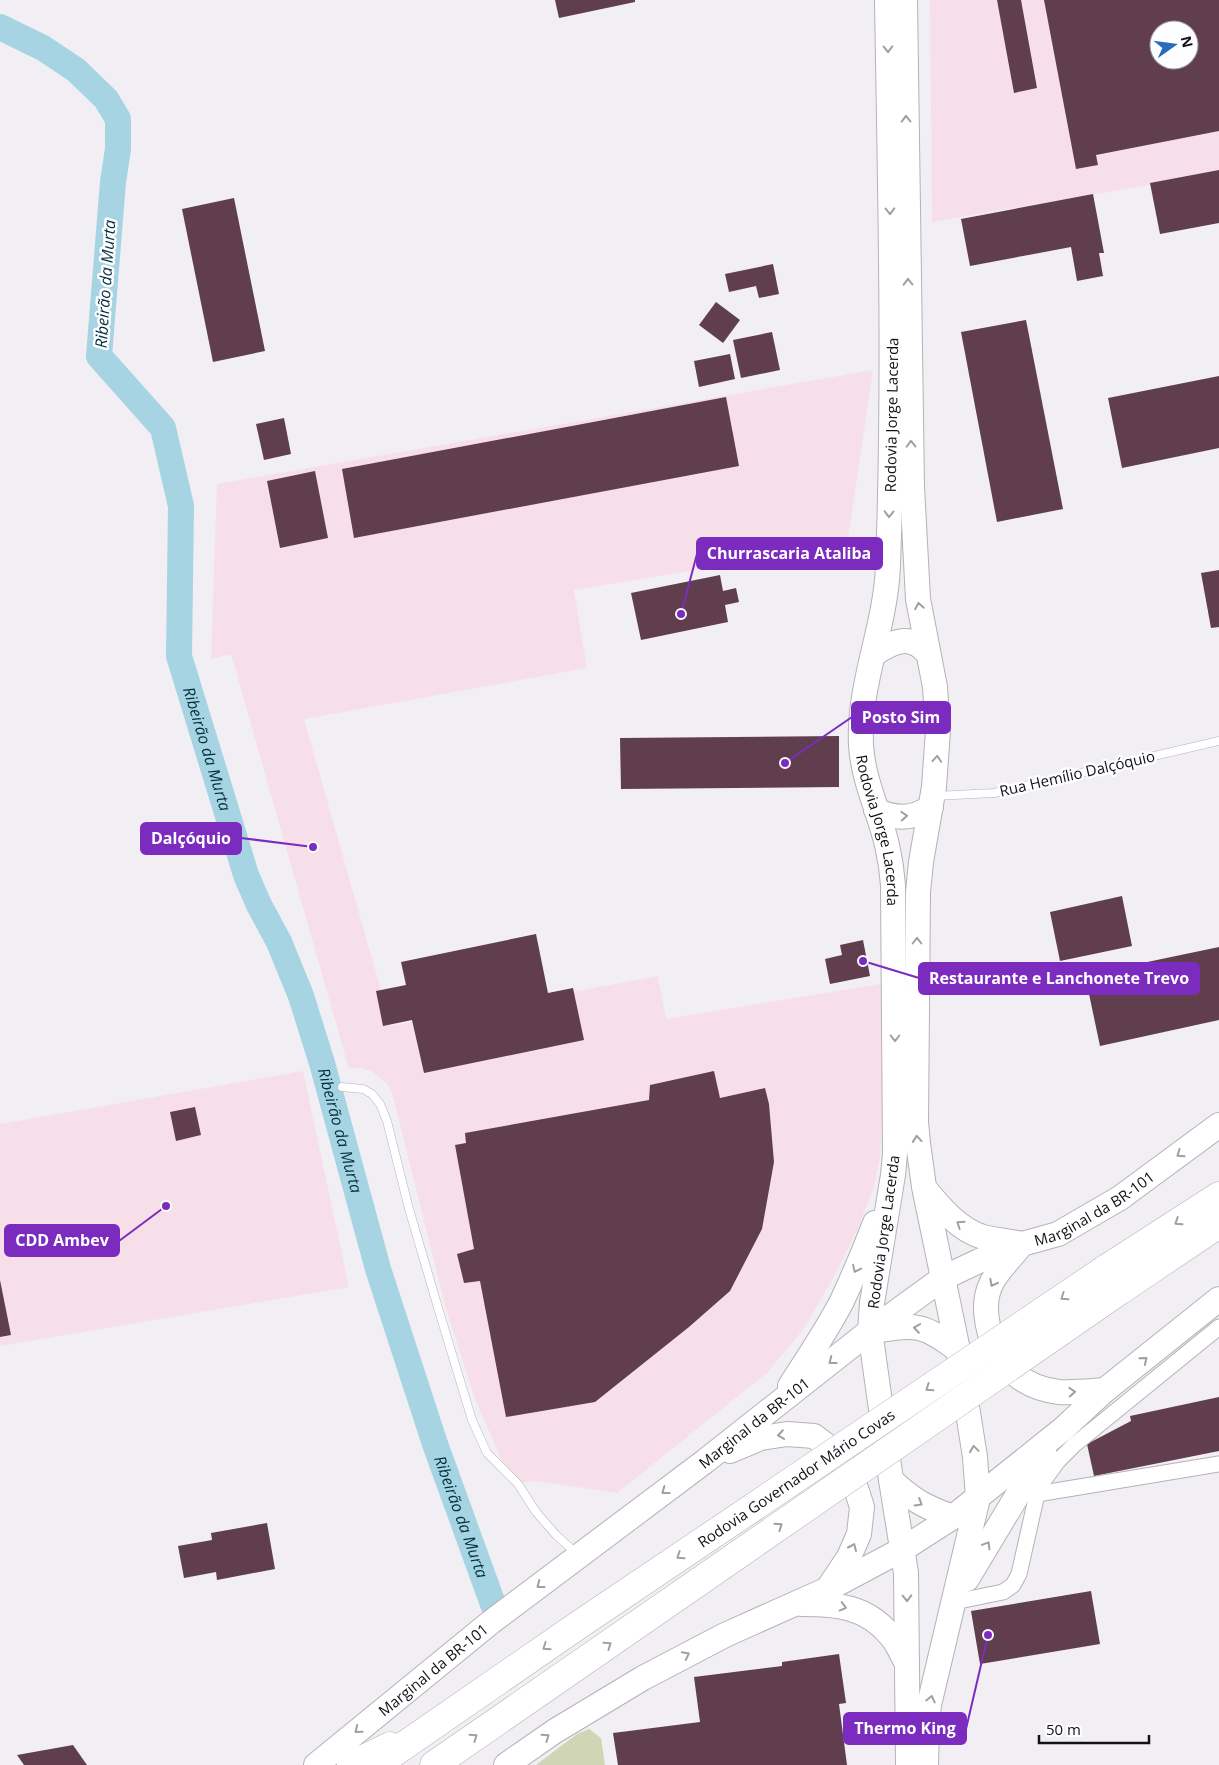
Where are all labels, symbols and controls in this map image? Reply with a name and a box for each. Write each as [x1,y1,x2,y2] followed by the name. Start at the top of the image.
[1149,20,1199,70] north arrow
[1177,34,1198,50] text: N
[882,45,893,53] one-way arrow
[901,115,911,122] one-way arrow
[885,208,895,215] one-way arrow
[90,219,120,349] water label: Ribeirão da Murta
[903,277,913,285] one-way arrow
[880,337,902,493] street label: Rodovia Jorge Lacerda
[906,440,916,448] one-way arrow
[884,510,894,518] one-way arrow
[697,538,882,569] callout: Churrascaria Ataliba
[707,542,871,564] text: Churrascaria Ataliba
[914,602,925,611] one-way arrow
[178,684,237,814] water label: Ribeirão da Murta
[852,702,950,733] callout: Posto Sim
[862,706,940,728] text: Posto Sim
[997,745,1157,801] street label: Rua Hemílio Dalçóquio
[852,753,903,906] street label: Rodovia Jorge Lacerda
[931,755,942,763] one-way arrow
[901,811,909,822] one-way arrow
[141,823,241,854] callout: Dalçóquio
[151,827,231,849] text: Dalçóquio
[912,937,922,944] one-way arrow
[919,963,1199,994] callout: Restaurante e Lanchonete Trevo
[929,967,1189,989] text: Restaurante e Lanchonete Trevo
[890,1034,900,1042] one-way arrow
[313,1065,368,1195] water label: Ribeirão da Murta
[912,1134,923,1142] one-way arrow
[1176,1148,1186,1157] one-way arrow
[862,1154,904,1310] street label: Rodovia Jorge Lacerda
[1032,1166,1158,1250] street label: Marginal da BR-101
[1174,1216,1183,1226] one-way arrow
[956,1220,965,1230] one-way arrow
[5,1225,119,1256] callout: CDD Ambev
[15,1229,110,1251] text: CDD Ambev
[852,1264,863,1273] one-way arrow
[989,1278,999,1287] one-way arrow
[1060,1291,1070,1300] one-way arrow
[913,1323,921,1334] one-way arrow
[829,1356,838,1364] one-way arrow
[1138,1356,1147,1365] one-way arrow
[694,1373,814,1473] street label: Marginal da BR-101
[926,1382,935,1391] one-way arrow
[1068,1386,1076,1397] one-way arrow
[693,1404,899,1552] street label: Rodovia Governador Mário Covas
[777,1429,785,1440] one-way arrow
[969,1445,980,1453] one-way arrow
[429,1452,494,1581] water label: Ribeirão da Murta
[661,1485,671,1494] one-way arrow
[914,1496,923,1506] one-way arrow
[774,1523,783,1533] one-way arrow
[981,1541,991,1550] one-way arrow
[847,1543,858,1552] one-way arrow
[676,1550,686,1559] one-way arrow
[536,1579,546,1588] one-way arrow
[901,1594,912,1602] one-way arrow
[839,1601,847,1611] one-way arrow
[374,1619,492,1720] street label: Marginal da BR-101
[542,1641,551,1650] one-way arrow
[602,1642,611,1651] one-way arrow
[681,1651,690,1661] one-way arrow
[925,1695,936,1704] one-way arrow
[1039,1712,1149,1744] scale bar
[844,1713,966,1744] callout: Thermo King
[854,1717,956,1739] text: Thermo King
[1046,1719,1081,1739] text: 50 m
[355,1725,364,1734] one-way arrow
[468,1734,478,1743] one-way arrow
[540,1734,550,1743] one-way arrow

